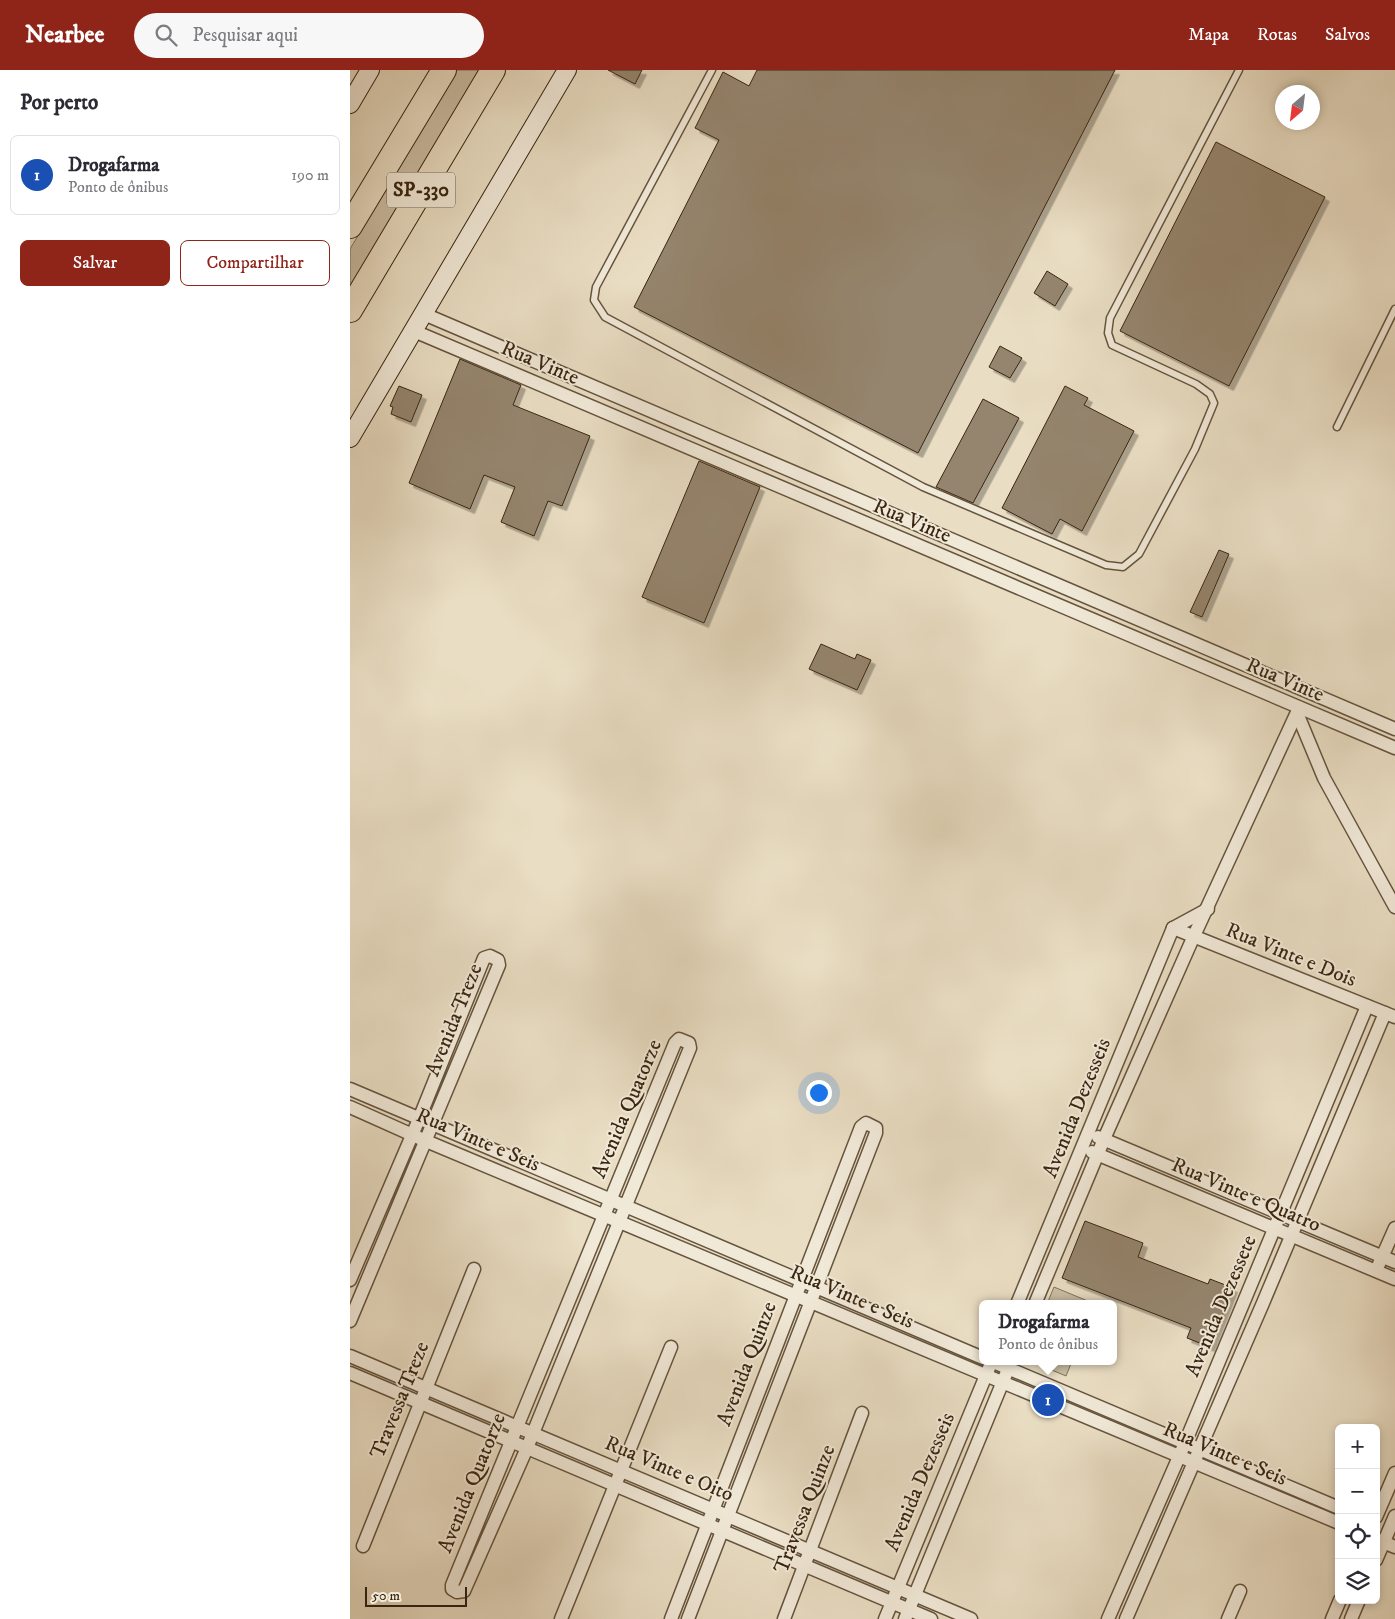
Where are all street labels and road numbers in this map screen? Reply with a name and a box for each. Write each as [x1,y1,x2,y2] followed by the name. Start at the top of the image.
[387,172,455,208] road number: SP-330
[497,335,583,391] street label: Rua Vinte
[869,493,955,549] street label: Rua Vinte
[1242,652,1328,708] street label: Rua Vinte
[1222,917,1360,993] street label: Rua Vinte e Dois
[420,960,488,1080] street label: Avenida Treze
[1037,1034,1117,1182] street label: Avenida Dezesseis
[586,1035,668,1182] street label: Avenida Quatorze
[412,1102,544,1178] street label: Rua Vinte e Seis
[1168,1152,1324,1238] street label: Rua Vinte e Quatro
[1179,1231,1263,1381] street label: Avenida Dezessete
[786,1259,918,1335] street label: Rua Vinte e Seis
[711,1298,783,1430] street label: Avenida Quinze
[365,1337,435,1462] street label: Travessa Treze
[432,1409,512,1557] street label: Avenida Quatorze
[879,1409,961,1555] street label: Avenida Dezesseis
[1159,1416,1291,1492] street label: Rua Vinte e Seis
[601,1430,737,1508] street label: Rua Vinte e Oito
[769,1441,842,1577] street label: Travessa Quinze

